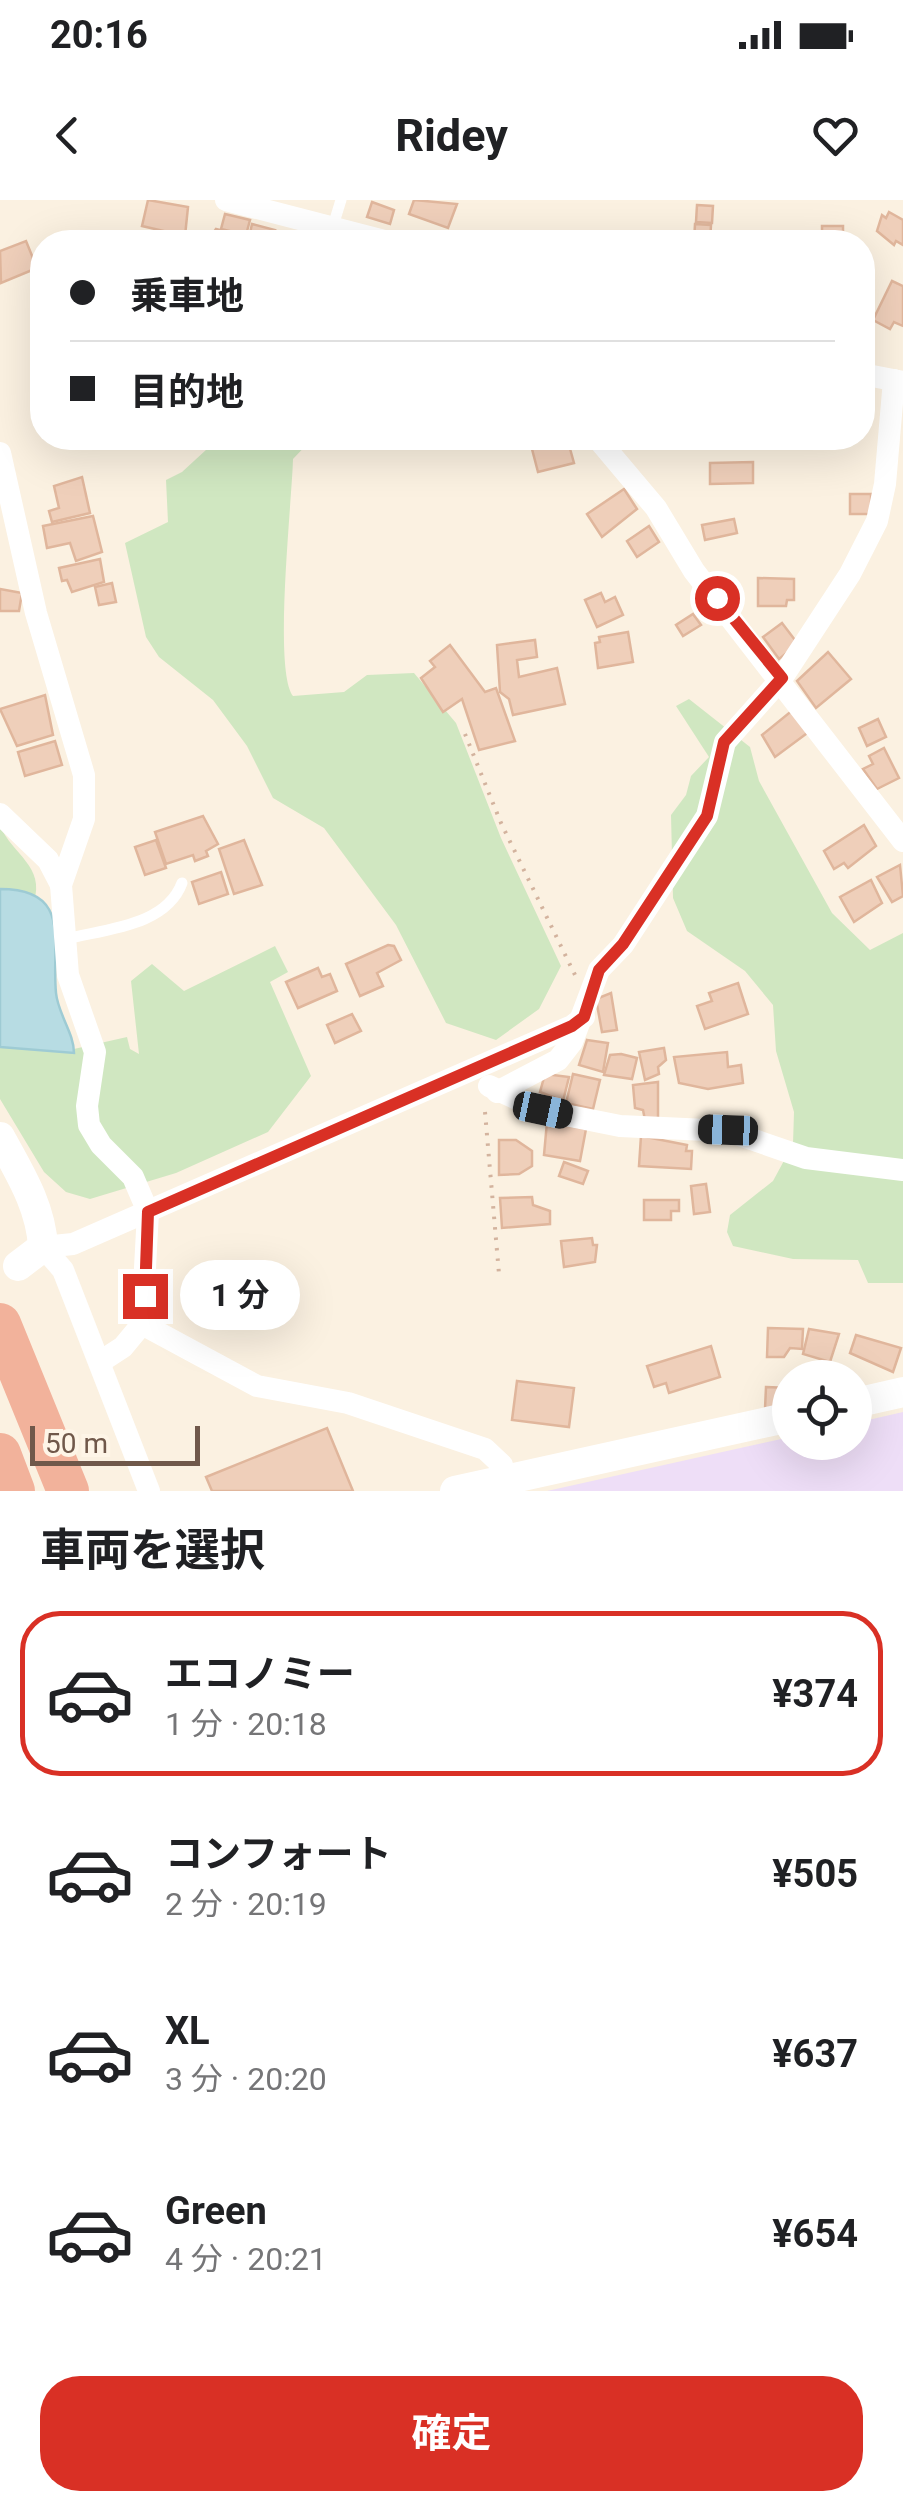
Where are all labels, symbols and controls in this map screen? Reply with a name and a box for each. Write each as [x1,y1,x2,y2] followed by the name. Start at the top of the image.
[50,13,148,57] text: 20:16
[40,108,95,163] icon: back
[808,108,863,163] icon: heart
[395,109,508,162] text: Ridey
[130,274,244,318] text: 乗車地
[130,370,244,414] text: 目的地
[695,576,740,621] route start
[511,1089,575,1131] car
[697,1114,759,1146] car
[180,1261,300,1331] callout: 1 分
[123,1274,168,1319] route end
[211,1276,269,1314] text: 1 分
[772,1360,872,1460] map controls
[772,1360,872,1460] button: locate
[30,1421,200,1466] scale bar
[45,1427,108,1460] text: 50 m
[40,1524,265,1577] text: 車両を選択
[45,1649,135,1739] icon: car
[165,1652,355,1696] text: エコノミー
[772,1672,858,1716] text: ¥374
[165,1705,327,1743] text: 1 分 · 20:18
[45,1829,135,1919] icon: car
[165,1832,392,1876] text: コンフォート
[772,1852,858,1896] text: ¥505
[165,1885,327,1923] text: 2 分 · 20:19
[45,2009,135,2099] icon: car
[165,2009,210,2053] text: XL
[772,2032,858,2076] text: ¥637
[165,2060,327,2098] text: 3 分 · 20:20
[45,2189,135,2279] icon: car
[165,2189,267,2233] text: Green
[772,2212,858,2256] text: ¥654
[165,2240,327,2278] text: 4 分 · 20:21
[40,2376,863,2491] button: 確定

